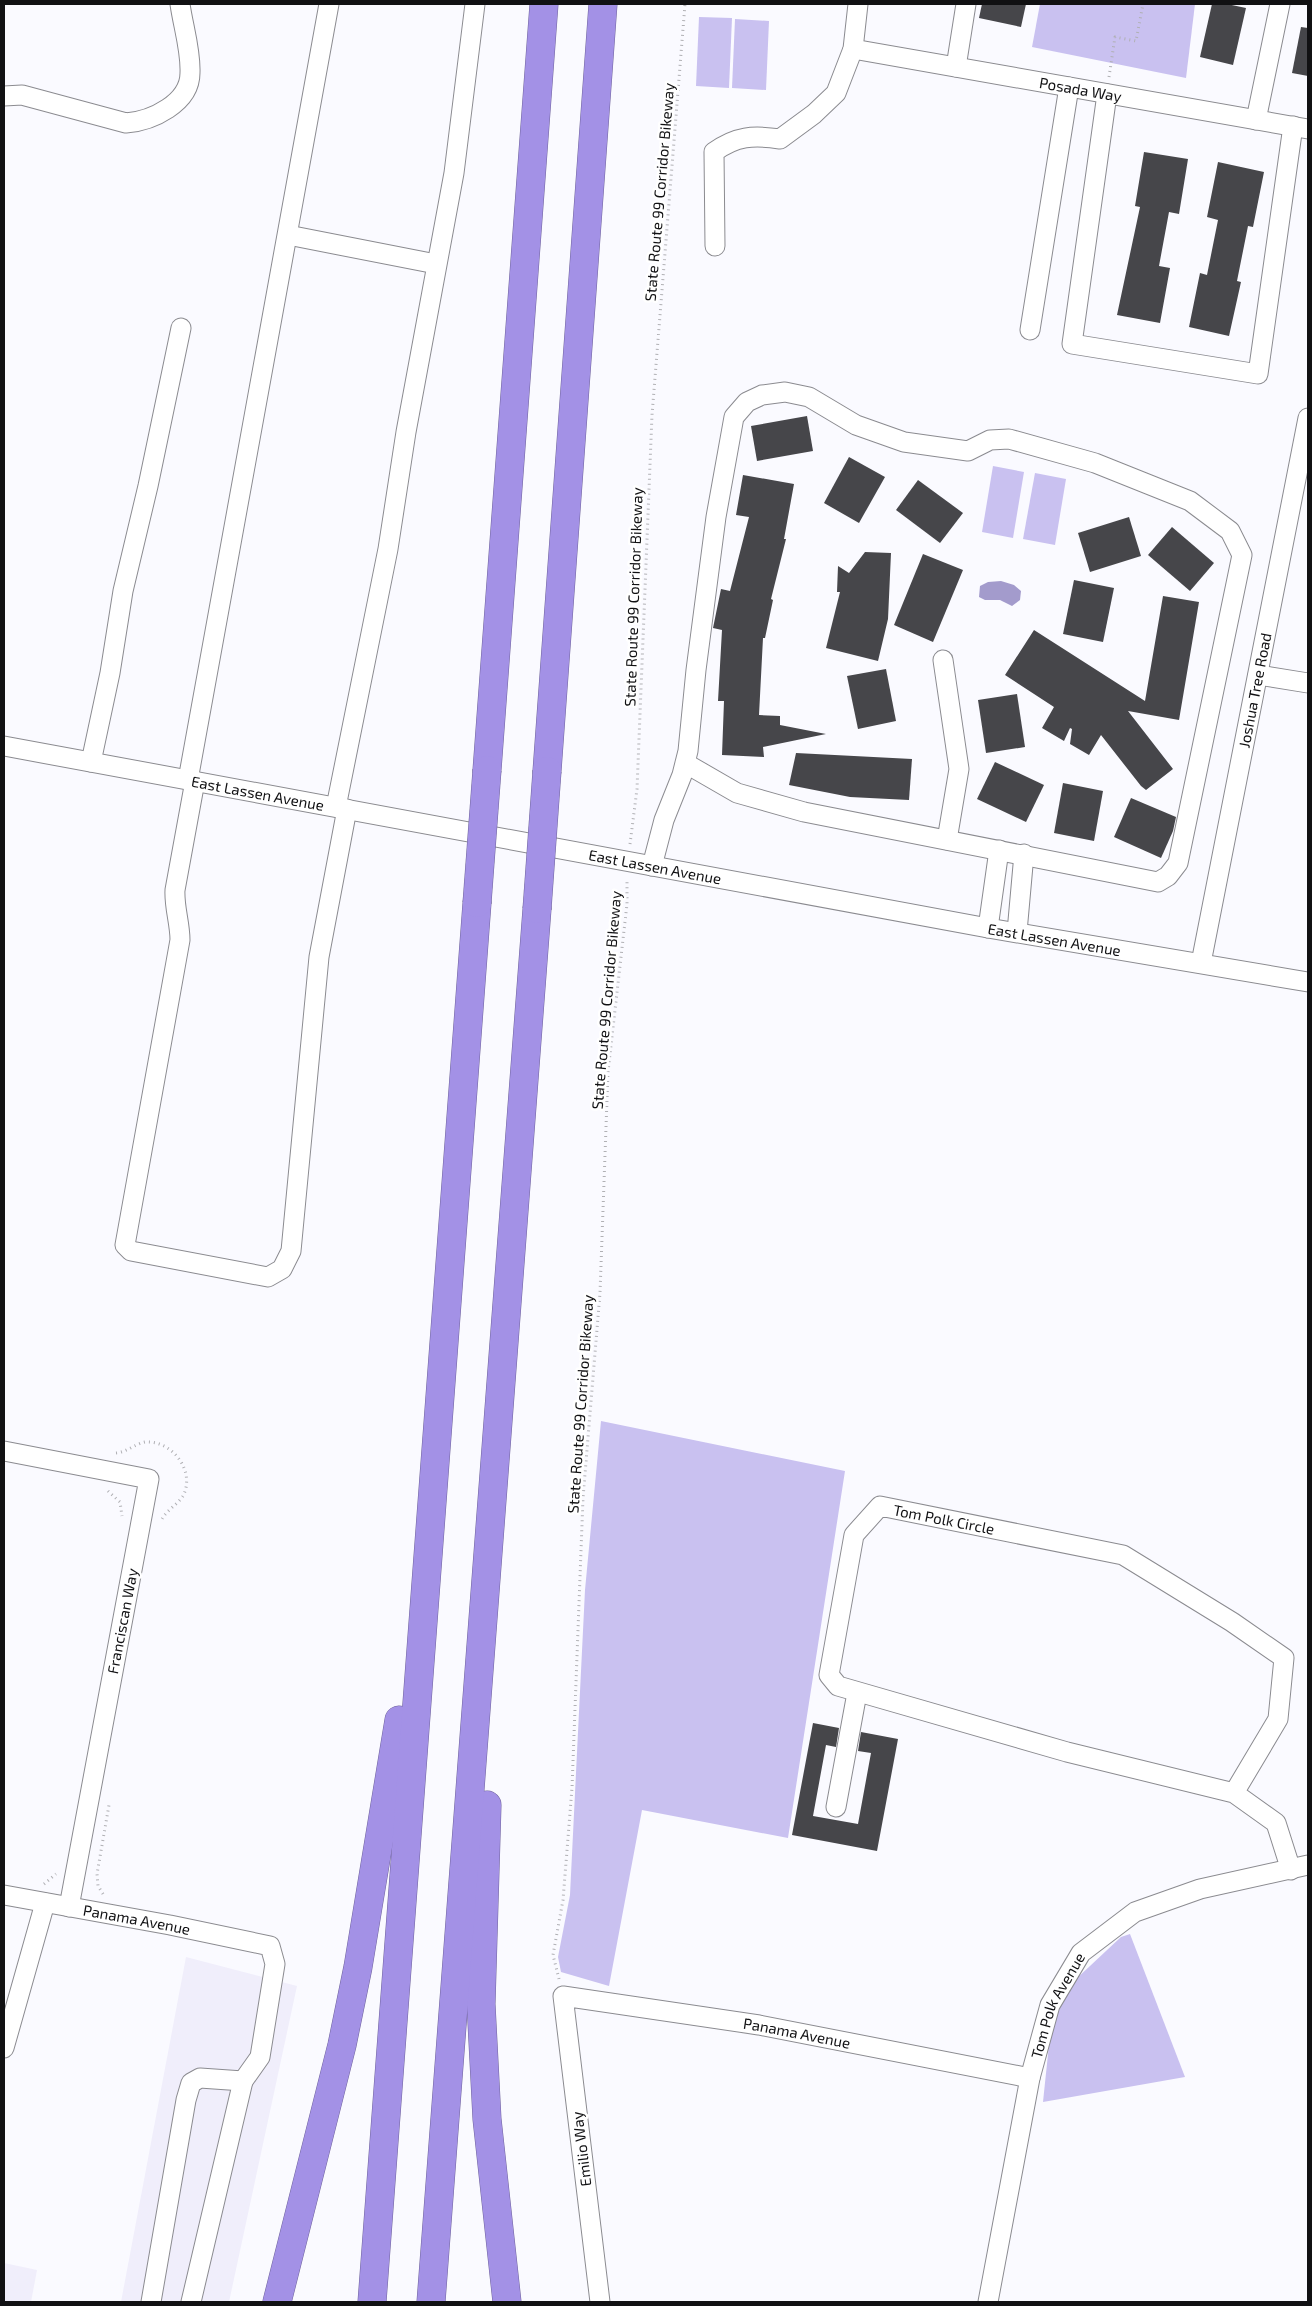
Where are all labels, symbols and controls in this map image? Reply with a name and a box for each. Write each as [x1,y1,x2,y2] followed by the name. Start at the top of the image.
[1038,73,1123,105] street label: Posada Way
[640,82,678,302] street label: State Route 99 Corridor Bikeway
[620,487,646,707] street label: State Route 99 Corridor Bikeway
[1234,631,1275,749] street label: Joshua Tree Road
[190,772,326,814] street label: East Lassen Avenue
[587,845,723,887] street label: East Lassen Avenue
[587,890,625,1110] street label: State Route 99 Corridor Bikeway
[986,919,1122,959] street label: East Lassen Avenue
[563,1294,597,1514] street label: State Route 99 Corridor Bikeway
[892,1500,996,1538] street label: Tom Polk Circle
[103,1567,141,1675] street label: Franciscan Way
[82,1900,192,1938] street label: Panama Avenue
[1027,1949,1088,2060] street label: Tom Polk Avenue
[742,2014,852,2052] street label: Panama Avenue
[567,2110,595,2187] street label: Emilio Way

